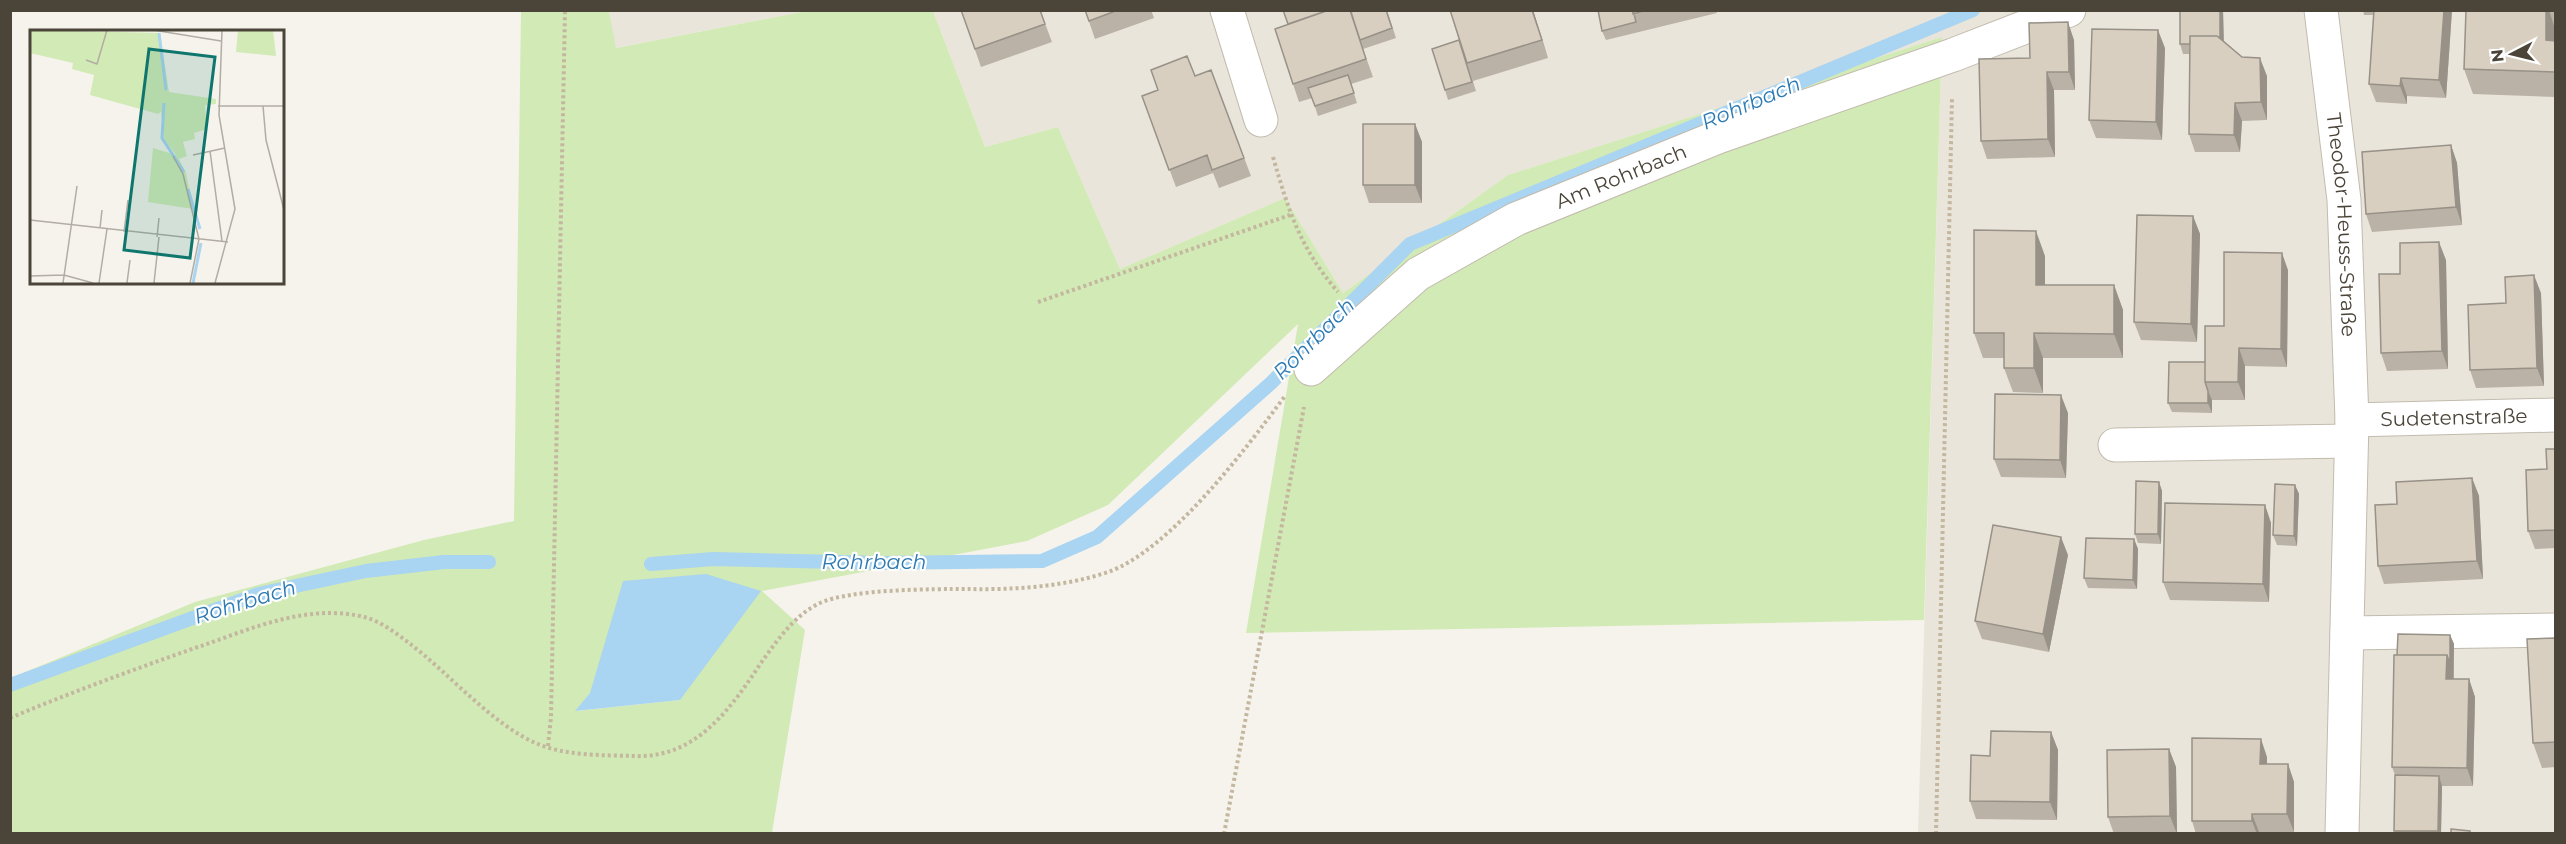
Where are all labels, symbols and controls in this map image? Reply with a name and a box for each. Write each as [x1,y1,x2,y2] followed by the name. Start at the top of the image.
[2482,24,2542,84] north arrow
[30,30,284,284] inset map
[2487,48,2508,63] text: N
[1698,70,1804,135] water label: Rohrbach
[2322,111,2361,337] street label: Theodor-Heuss-Straße
[1552,139,1690,214] street label: Am Rohrbach
[1268,293,1360,385] water label: Rohrbach
[2380,404,2528,431] street label: Sudetenstraße
[821,549,927,574] water label: Rohrbach
[191,574,299,629] water label: Rohrbach

